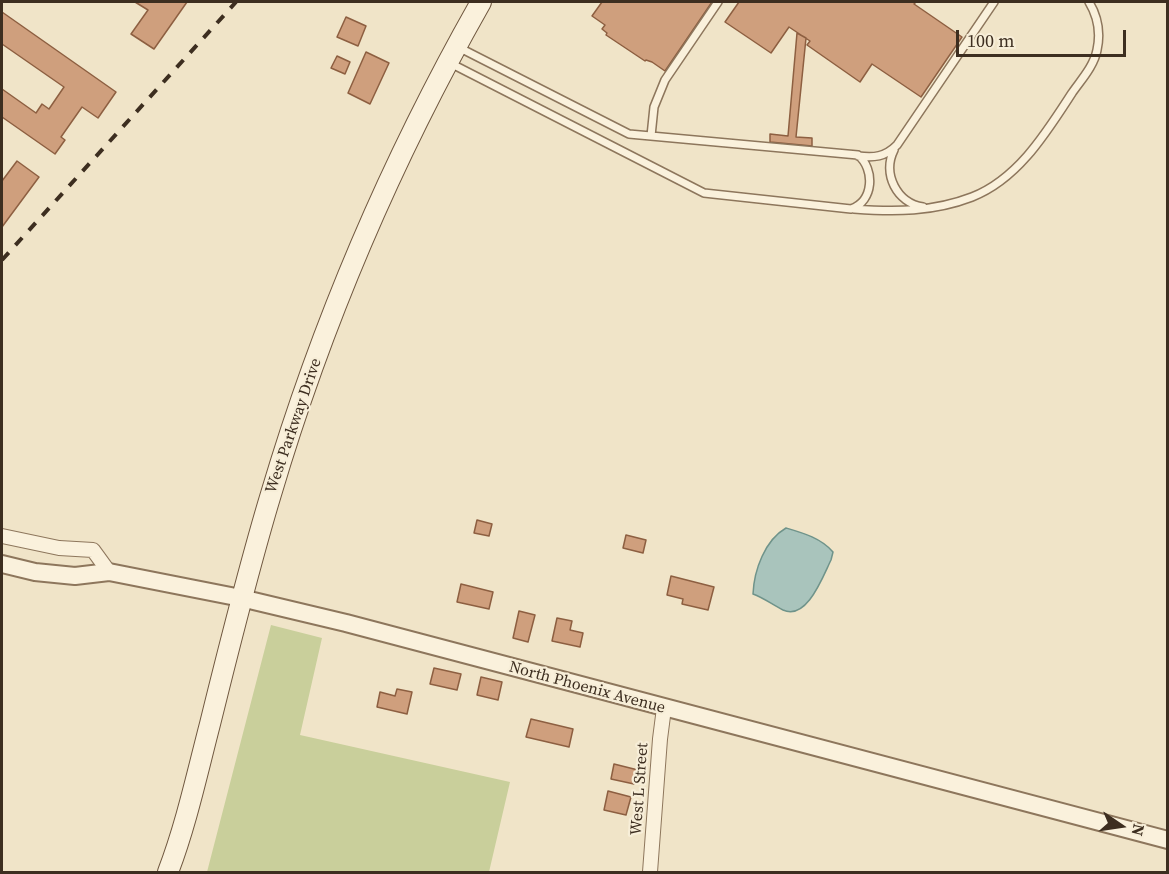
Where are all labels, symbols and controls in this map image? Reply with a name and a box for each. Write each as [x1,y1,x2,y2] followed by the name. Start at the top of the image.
[959,18,1128,56] scale bar
[967,28,1014,53] text: 100 m
[262,356,326,496] street label: West Parkway Drive
[507,658,667,718] street label: North Phoenix Avenue
[627,742,653,836] street label: West L Street
[1091,796,1151,856] north arrow
[1127,822,1151,838] text: N

